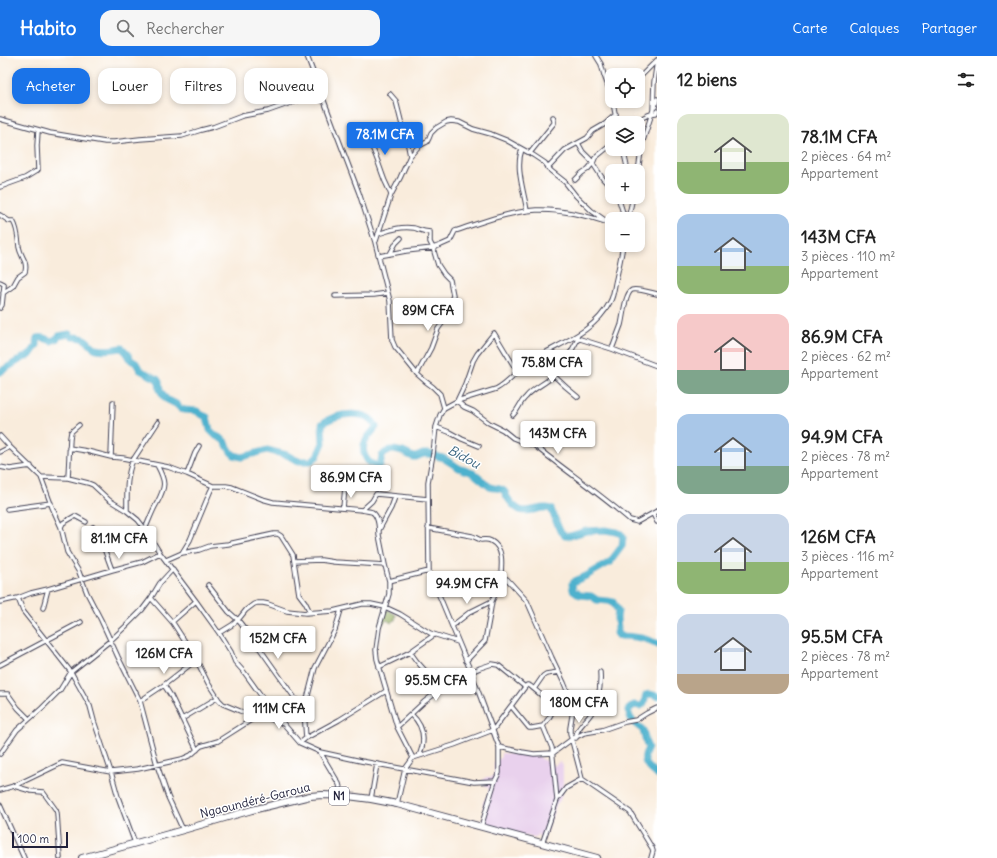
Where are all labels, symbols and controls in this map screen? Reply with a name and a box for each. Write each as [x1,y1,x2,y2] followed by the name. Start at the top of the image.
[100,10,380,46] search box
[20,16,76,40] text: Habito
[114,17,136,39] icon: search
[146,19,225,38] text: Rechercher
[793,19,827,37] text: Carte
[849,19,899,37] text: Calques
[921,19,977,37] text: Partager
[12,68,90,104] chip: Acheter
[98,68,162,104] chip: Louer
[170,68,236,104] chip: Filtres
[244,68,328,104] chip: Nouveau
[605,68,645,252] map controls
[605,68,645,108] button: locate
[677,69,737,91] text: 12 biens
[955,69,977,91] icon: filters
[605,116,645,156] button: layers
[339,122,431,156] pin: 78.1M CFA
[356,126,414,143] text: 78.1M CFA
[801,126,877,148] text: 78.1M CFA
[709,130,757,178] icon: home
[801,148,891,165] text: 2 pièces · 64 m²
[605,164,645,204] button: +
[801,165,878,182] text: Appartement
[605,212,645,252] button: −
[801,226,876,248] text: 143M CFA
[709,230,757,278] icon: home
[801,248,895,265] text: 3 pièces · 110 m²
[801,265,878,282] text: Appartement
[391,298,465,332] pin: 89M CFA
[402,302,454,319] text: 89M CFA
[801,326,883,348] text: 86.9M CFA
[709,330,757,378] icon: home
[801,348,891,365] text: 2 pièces · 62 m²
[506,350,598,384] pin: 75.8M CFA
[521,354,583,371] text: 75.8M CFA
[801,365,878,382] text: Appartement
[517,421,599,455] pin: 143M CFA
[529,425,587,442] text: 143M CFA
[801,426,883,448] text: 94.9M CFA
[709,430,757,478] icon: home
[445,442,484,473] water label: Bidou
[801,448,890,465] text: 2 pièces · 78 m²
[305,465,397,499] pin: 86.9M CFA
[801,465,878,482] text: Appartement
[320,469,382,486] text: 86.9M CFA
[73,526,165,560] pin: 81.1M CFA
[801,526,876,548] text: 126M CFA
[90,530,148,547] text: 81.1M CFA
[709,530,757,578] icon: home
[801,548,894,565] text: 3 pièces · 116 m²
[801,565,878,582] text: Appartement
[421,571,513,605] pin: 94.9M CFA
[436,575,498,592] text: 94.9M CFA
[237,626,319,660] pin: 152M CFA
[801,626,883,648] text: 95.5M CFA
[249,630,307,647] text: 152M CFA
[709,630,757,678] icon: home
[123,641,205,675] pin: 126M CFA
[135,645,193,662] text: 126M CFA
[801,648,890,665] text: 2 pièces · 78 m²
[801,665,878,682] text: Appartement
[390,668,482,702] pin: 95.5M CFA
[405,672,467,689] text: 95.5M CFA
[538,690,620,724] pin: 180M CFA
[550,694,608,711] text: 180M CFA
[238,696,320,730] pin: 111M CFA
[253,700,305,717] text: 111M CFA
[198,779,312,821] street label: Ngaoundéré-Garoua
[329,787,349,805] road number: N1
[12,830,68,849] scale bar
[18,832,49,846] text: 100 m

